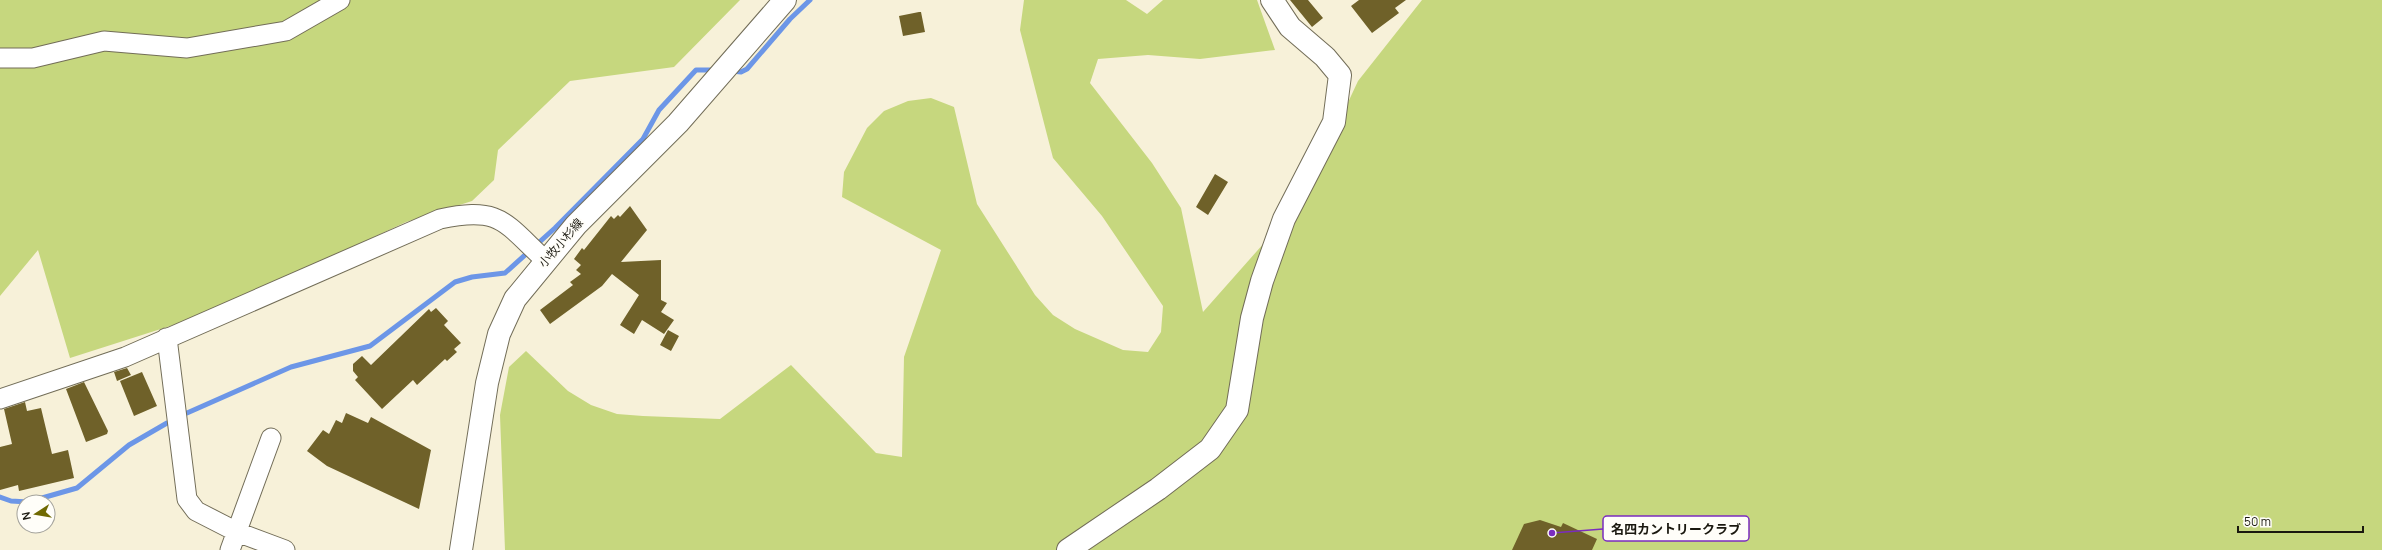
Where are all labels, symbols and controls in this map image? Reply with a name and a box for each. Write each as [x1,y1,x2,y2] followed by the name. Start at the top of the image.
[535,214,587,271] street label: 小牧小杉線
[16,494,56,534] north arrow
[2238,508,2363,534] scale bar
[18,511,34,522] text: N
[2244,513,2271,530] text: 50 m
[1603,516,1749,541] callout: 名四カントリークラブ
[1611,520,1741,538] text: 名四カントリークラブ

